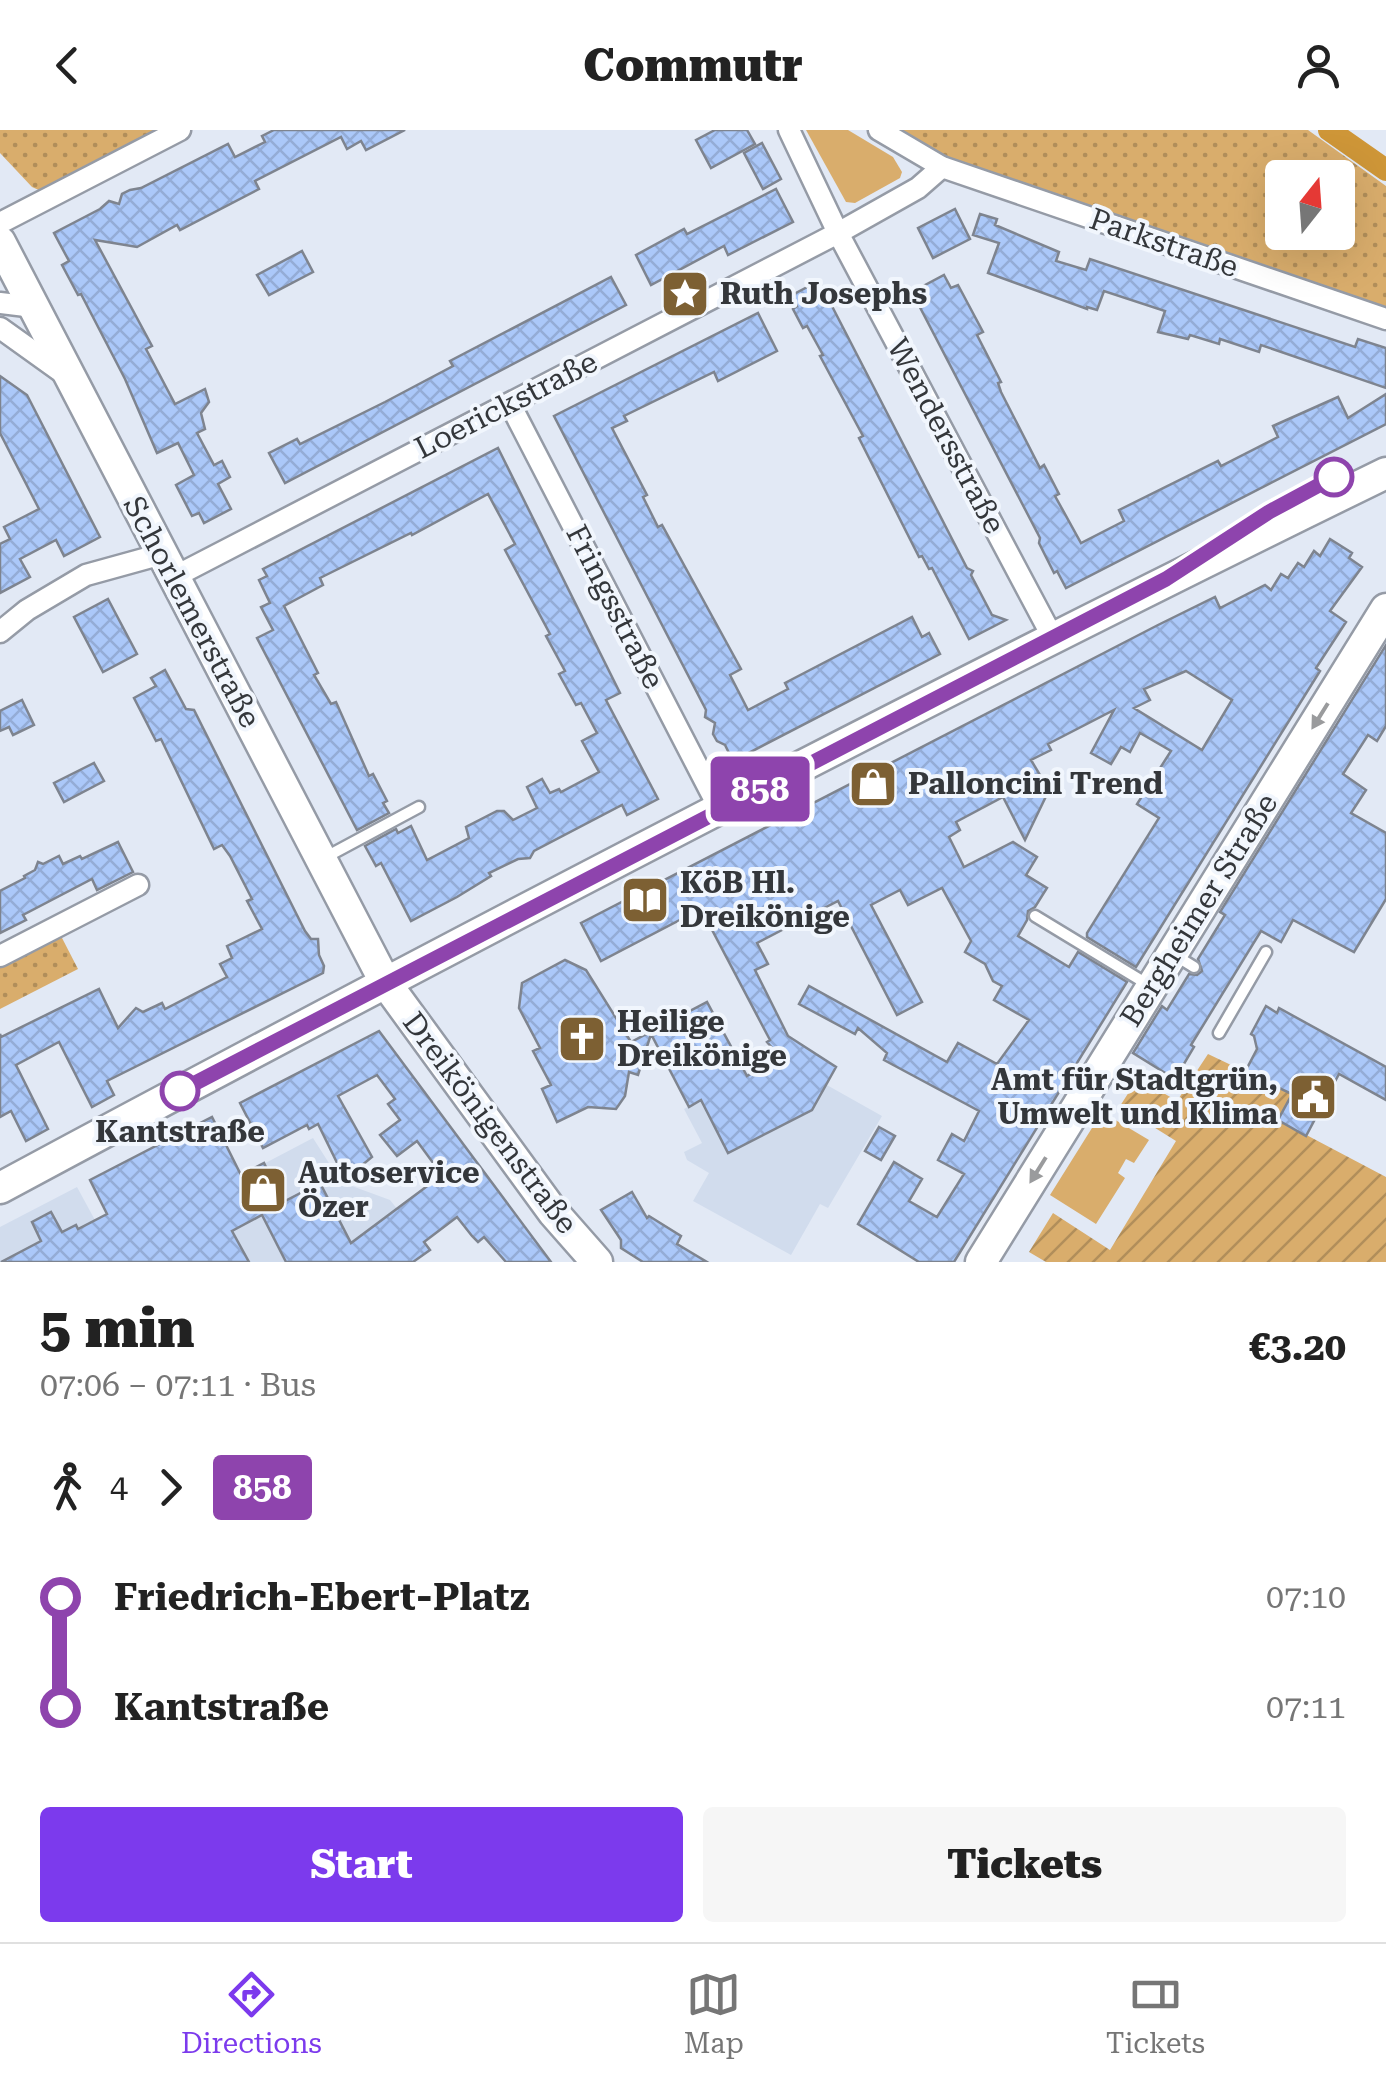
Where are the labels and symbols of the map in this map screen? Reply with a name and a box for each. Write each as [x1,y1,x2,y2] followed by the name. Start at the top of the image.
[1265,160,1355,250] north arrow
[1085,201,1243,284] street label: Parkstraße
[659,268,711,320] place icon: Ruth Josephs
[720,276,927,311] place label: Ruth Josephs
[880,332,1013,539] street label: Wendersstraße
[409,344,603,466] street label: Loerickstraße
[1315,458,1353,496] unlabelled marker
[117,490,268,733] street label: Schorlemerstraße
[559,519,672,694] street label: Fringsstraße
[1311,702,1330,729] one-way arrow
[702,756,818,822] line badge: 858
[847,758,899,810] shop icon: Palloncini Trend
[908,766,1163,801] place label: Palloncini Trend
[1113,787,1284,1033] street label: Bergheimer Straße
[680,865,850,934] place label: KöB Hl. Dreikönige
[619,874,671,926] library icon: KöB Hl. Dreikönige
[617,1004,787,1073] place label: Heilige Dreikönige
[396,1005,585,1240] street label: Dreikönigenstraße
[556,1013,608,1065] church icon: Heilige Dreikönige
[991,1062,1278,1131] place label: Amt für Stadtgrün, Umwelt und Klima
[1287,1071,1339,1123] public building icon: Amt für Stadtgrün, Umwelt und Klima
[161,1072,199,1110] marker: Kantstraße
[95,1114,265,1149] place label: Kantstraße
[298,1155,480,1224] place label: Autoservice Özer
[1030,1156,1047,1184] one-way arrow
[237,1164,289,1216] shop icon: Autoservice Özer

